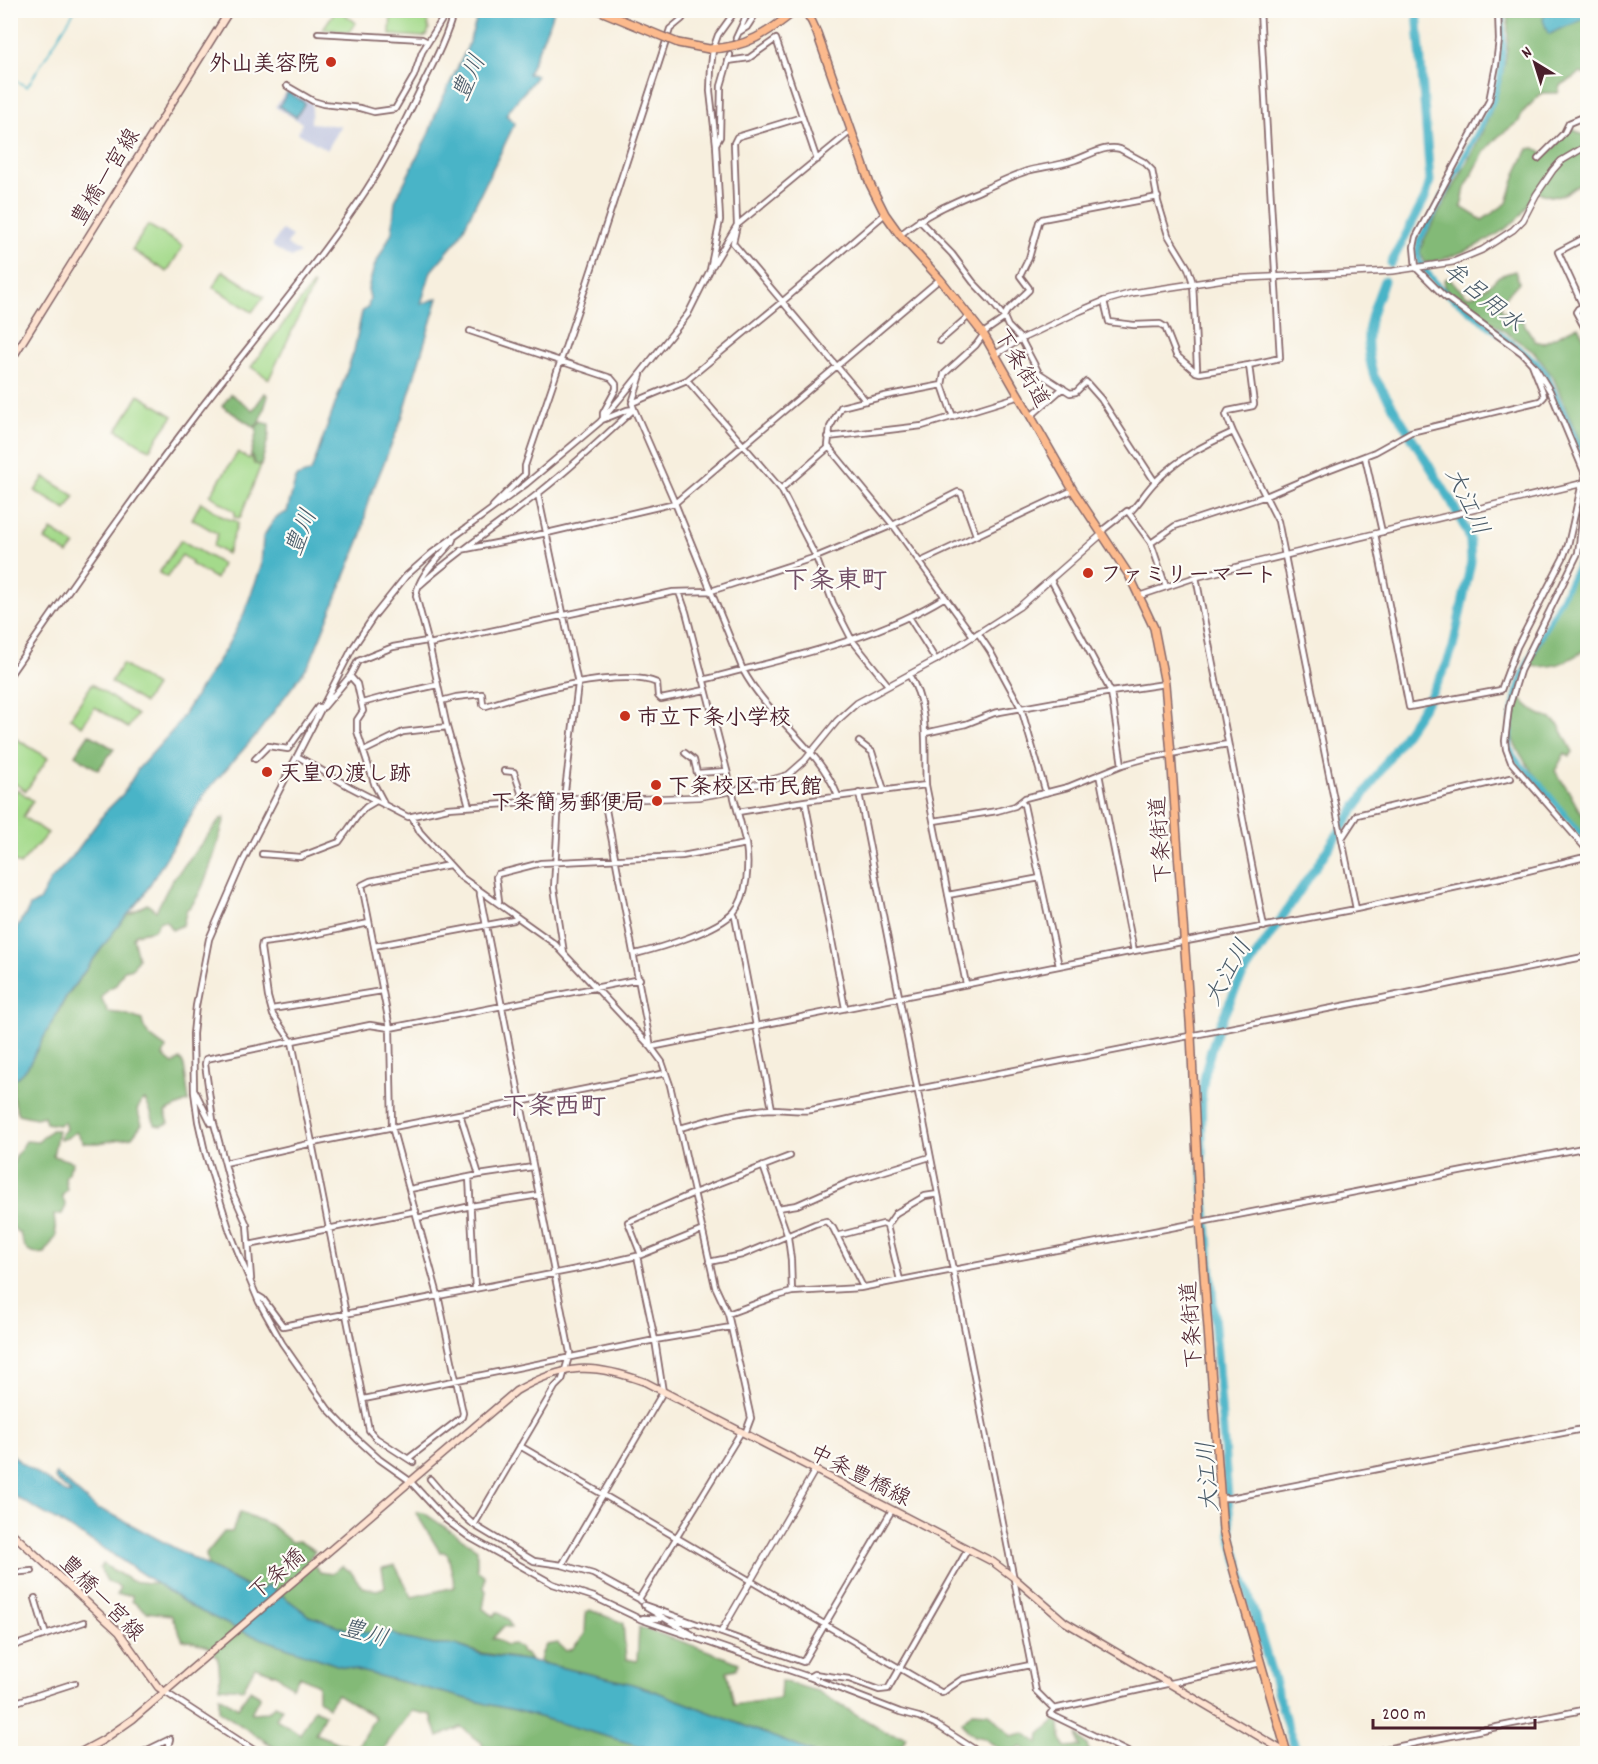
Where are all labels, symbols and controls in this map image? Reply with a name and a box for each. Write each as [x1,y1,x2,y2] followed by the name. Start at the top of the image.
[1505,33,1565,93] north arrow
[1517,42,1538,65] text: N
[445,49,496,107] water label: 豊川
[209,50,319,81] place label: 外山美容院
[324,55,338,69] marker: 外山美容院
[65,123,149,233] street label: 豊橋一宮線
[1434,254,1530,342] water label: 牟呂用水
[984,323,1056,415] street label: 下条街道
[1435,462,1496,542] water label: 大江川
[278,505,328,562] water label: 豊川
[1100,561,1277,592] place label: ファミリーマート
[783,564,887,601] district label: 下条東町
[1081,566,1095,580] marker: ファミリーマート
[637,704,791,735] place label: 市立下条小学校
[618,709,632,723] marker: 市立下条小学校
[279,760,411,791] place label: 天皇の渡し跡
[260,765,274,779] marker: 天皇の渡し跡
[668,773,822,804] place label: 下条校区市民館
[649,778,663,792] marker: 下条校区市民館
[491,789,645,820] place label: 下条簡易郵便局
[650,794,664,808] marker: 下条簡易郵便局
[1144,795,1181,885] street label: 下条街道
[1197,934,1262,1013] water label: 大江川
[502,1090,606,1127] district label: 下条西町
[1175,1280,1212,1370] street label: 下条街道
[803,1438,915,1516] street label: 中条豊橋線
[1191,1440,1229,1514] water label: 大江川
[243,1542,313,1609] street label: 下条橋
[51,1549,150,1650] street label: 豊橋一宮線
[336,1612,392,1658] water label: 豊川
[1373,1692,1535,1730] scale bar
[1382,1703,1426,1728] text: 200 m

